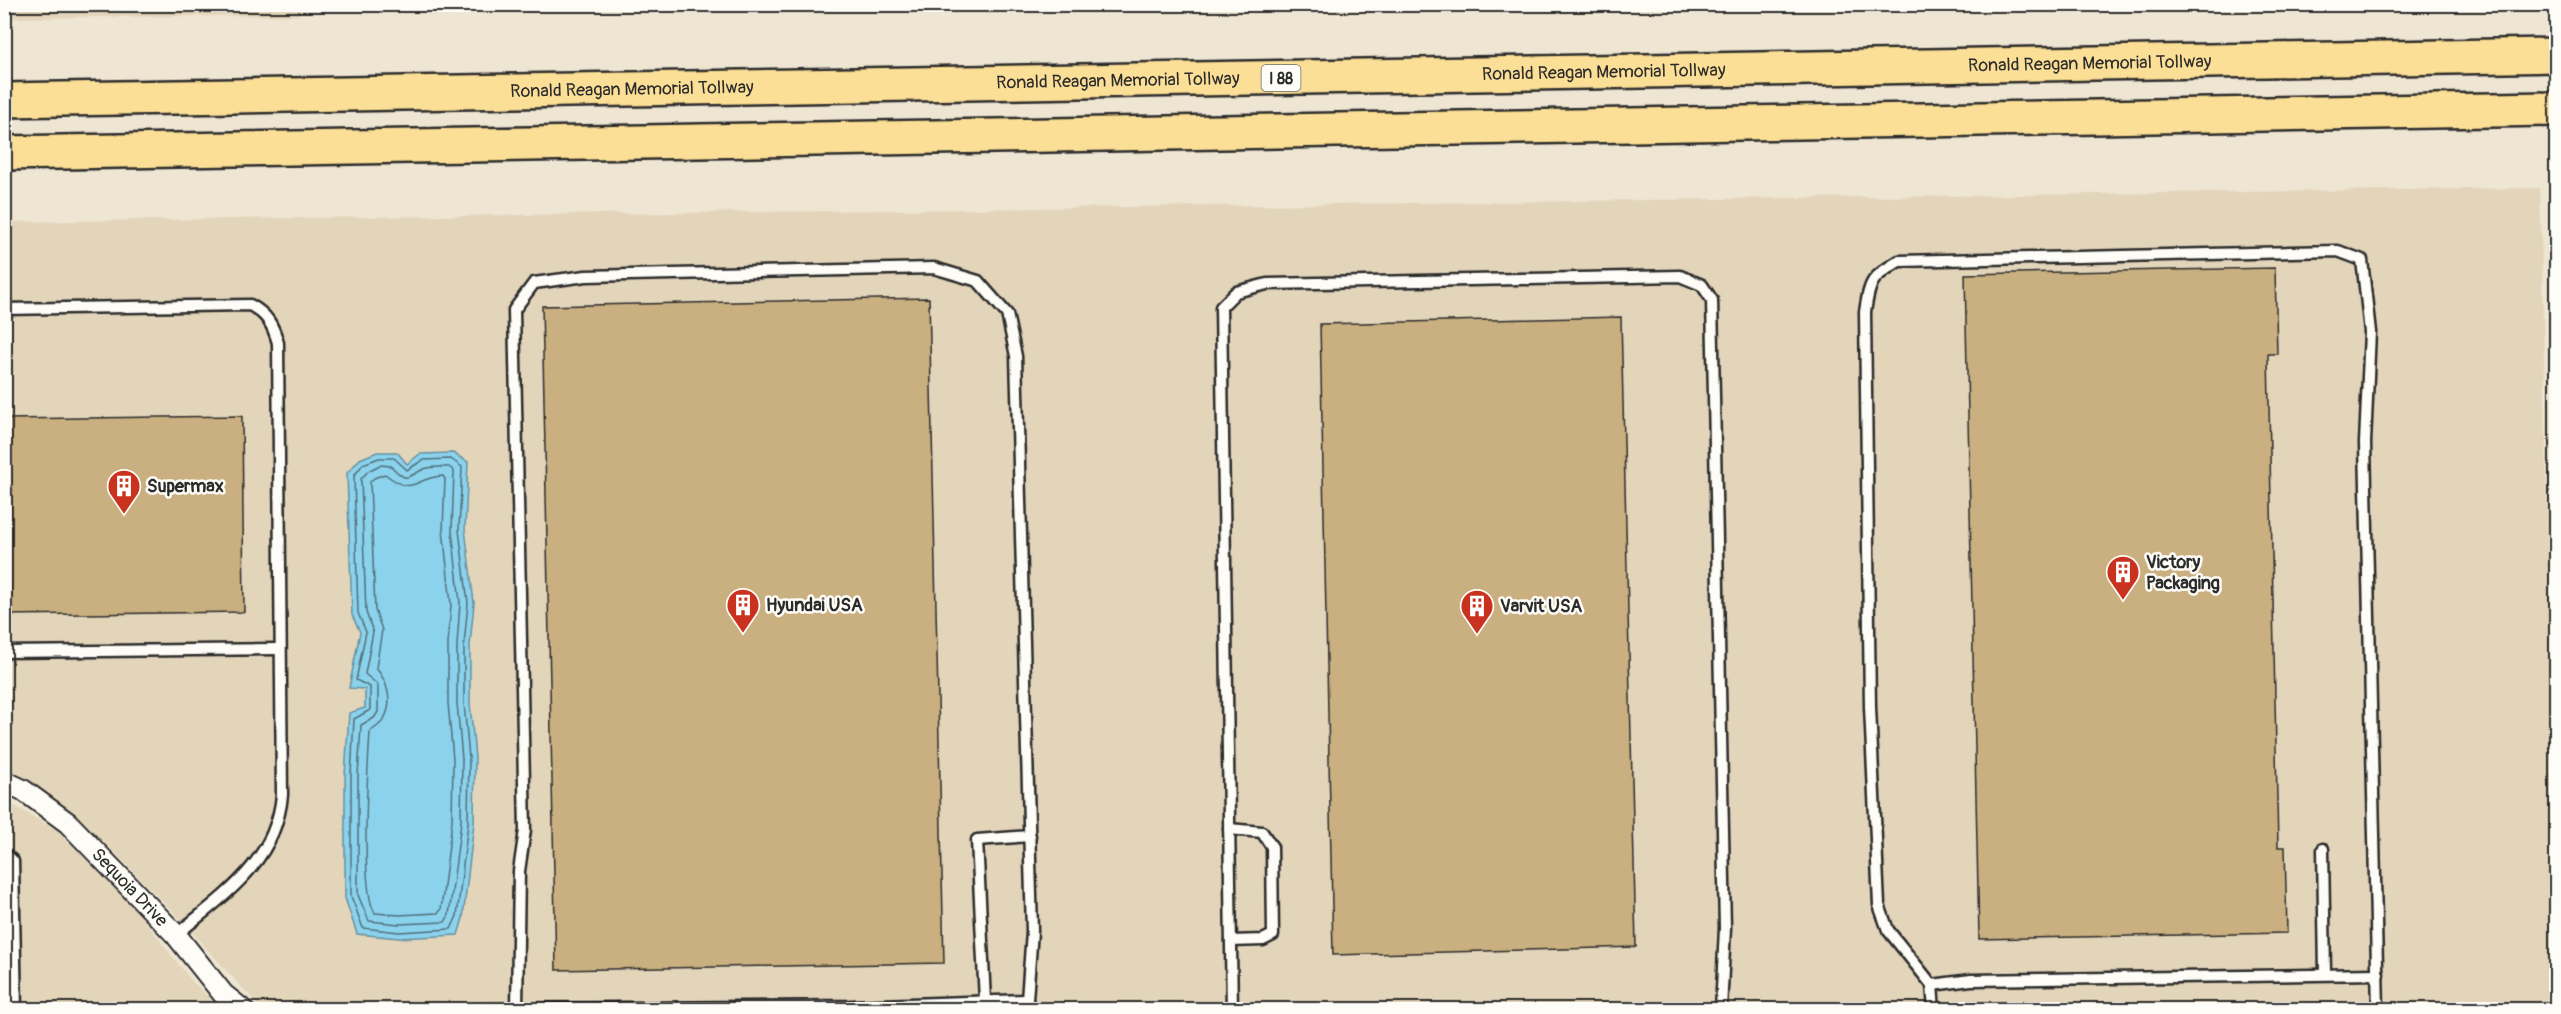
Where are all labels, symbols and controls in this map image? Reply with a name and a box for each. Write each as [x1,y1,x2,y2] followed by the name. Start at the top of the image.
[1968,50,2212,77] street label: Ronald Reagan Memorial Tollway
[1482,59,1726,86] street label: Ronald Reagan Memorial Tollway
[1262,65,1300,91] road number: I 88
[996,67,1240,95] street label: Ronald Reagan Memorial Tollway
[510,76,754,103] street label: Ronald Reagan Memorial Tollway
[106,468,142,515] building icon: Supermax
[147,475,224,498] place label: Supermax
[2146,551,2220,595] place label: Victory Packaging
[2105,554,2141,601] building icon: Victory Packaging
[725,587,761,634] building icon: Hyundai USA
[1459,588,1495,635] building icon: Varvit USA
[766,594,863,617] place label: Hyundai USA
[1500,595,1582,618] place label: Varvit USA
[86,843,173,932] street label: Sequoia Drive

